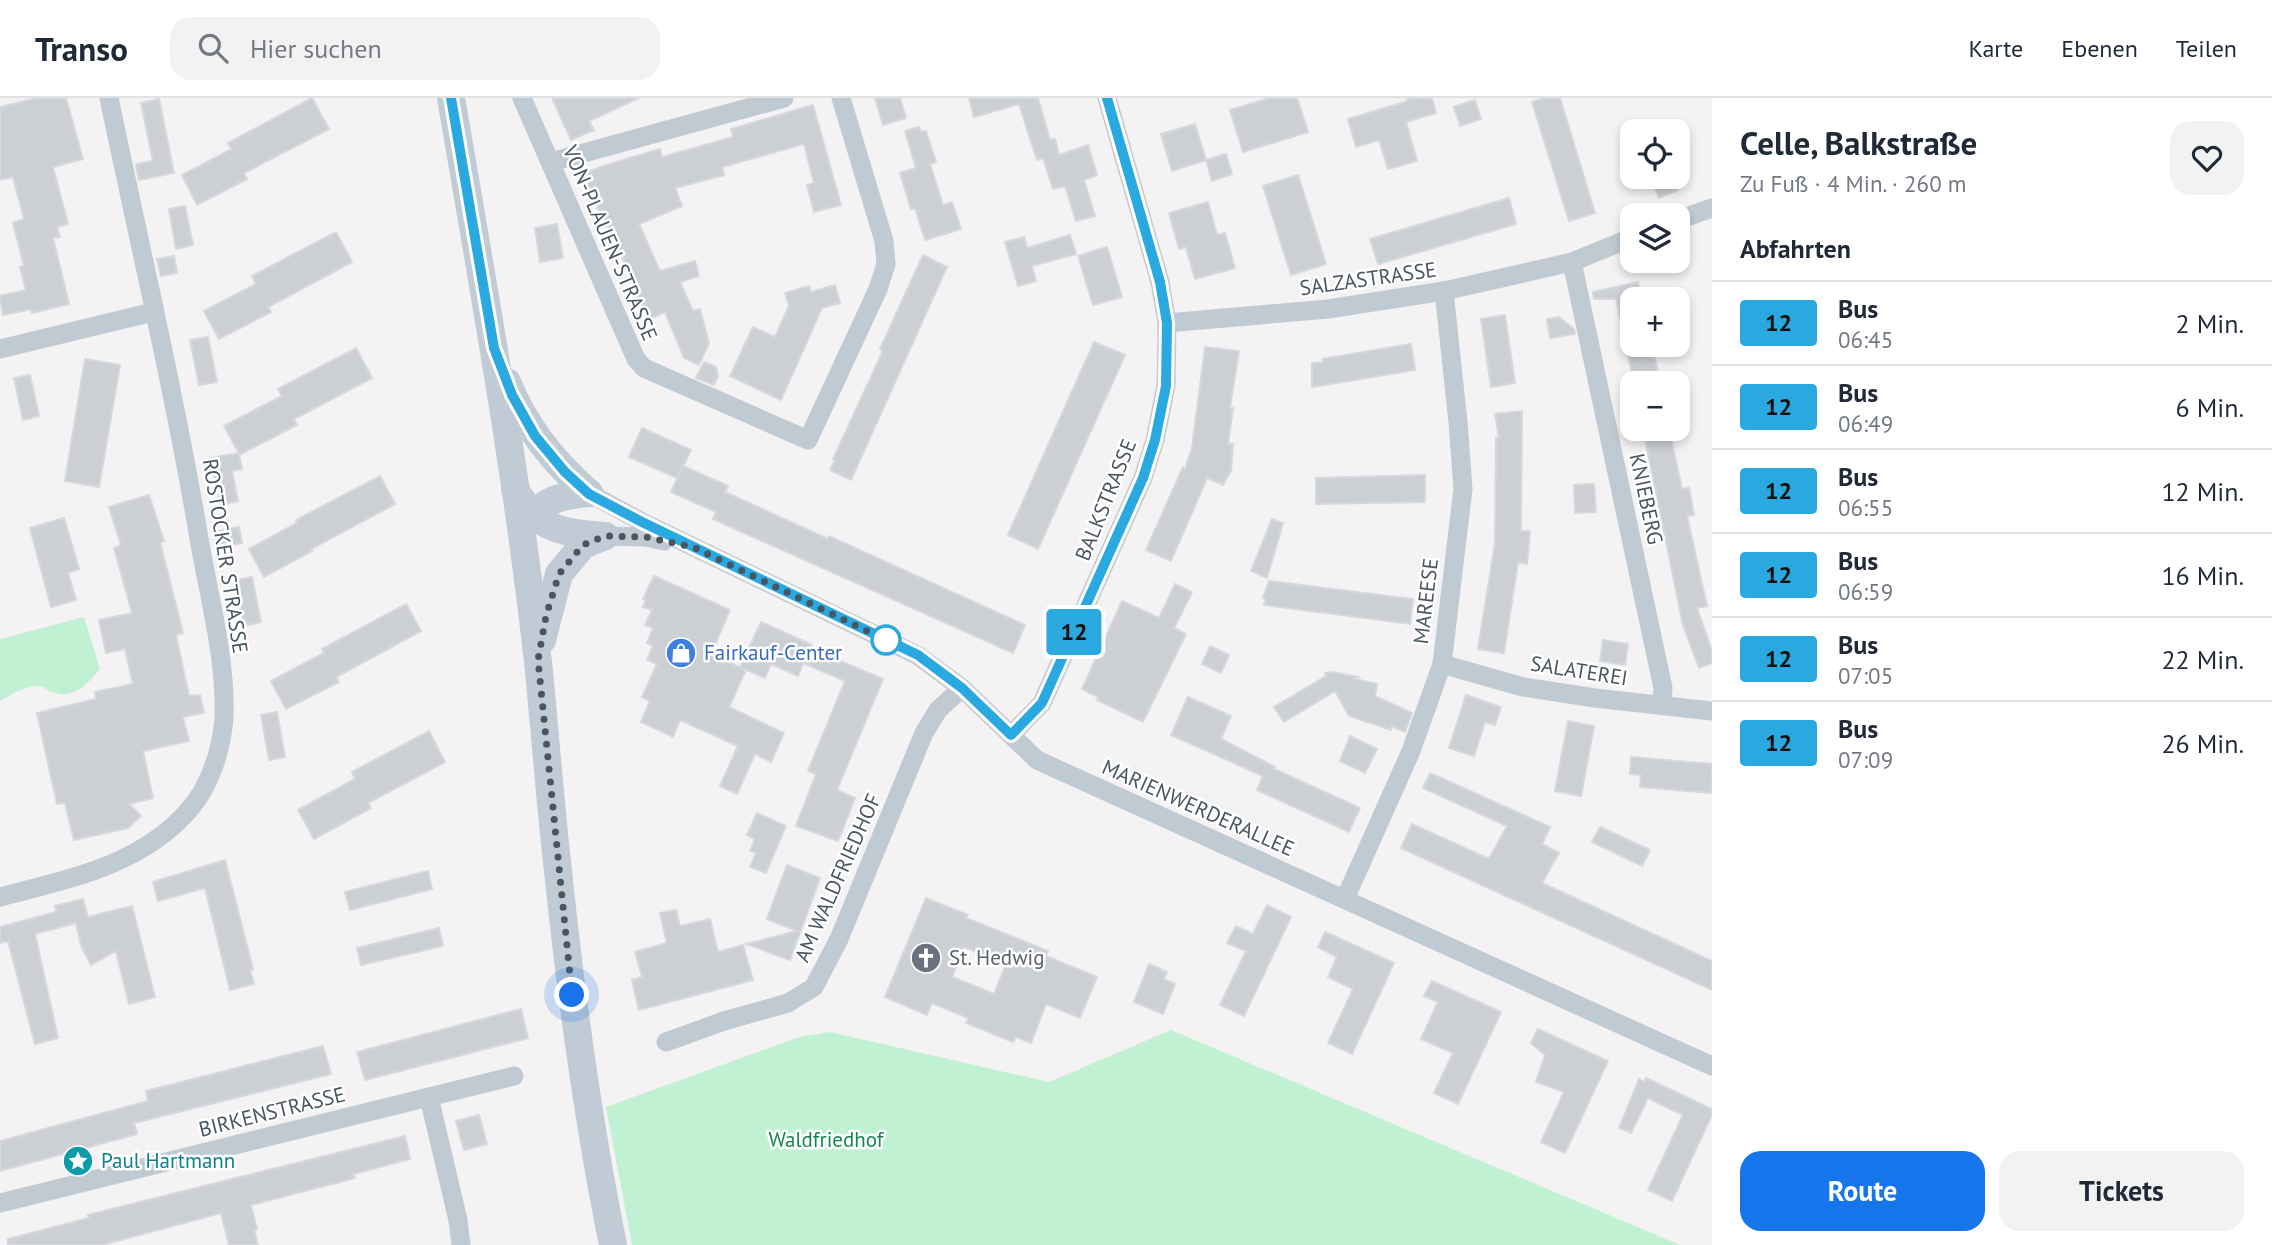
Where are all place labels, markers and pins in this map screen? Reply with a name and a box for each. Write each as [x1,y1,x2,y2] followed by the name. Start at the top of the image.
[871,625,901,655] unlabelled marker
[664,636,698,670] shop icon: Fairkauf-Center
[704,639,842,666] place label: Fairkauf-Center
[909,941,943,975] church icon: St. Hedwig
[949,944,1045,971] place label: St. Hedwig
[61,1144,95,1178] place icon: Paul Hartmann
[101,1147,235,1174] place label: Paul Hartmann

